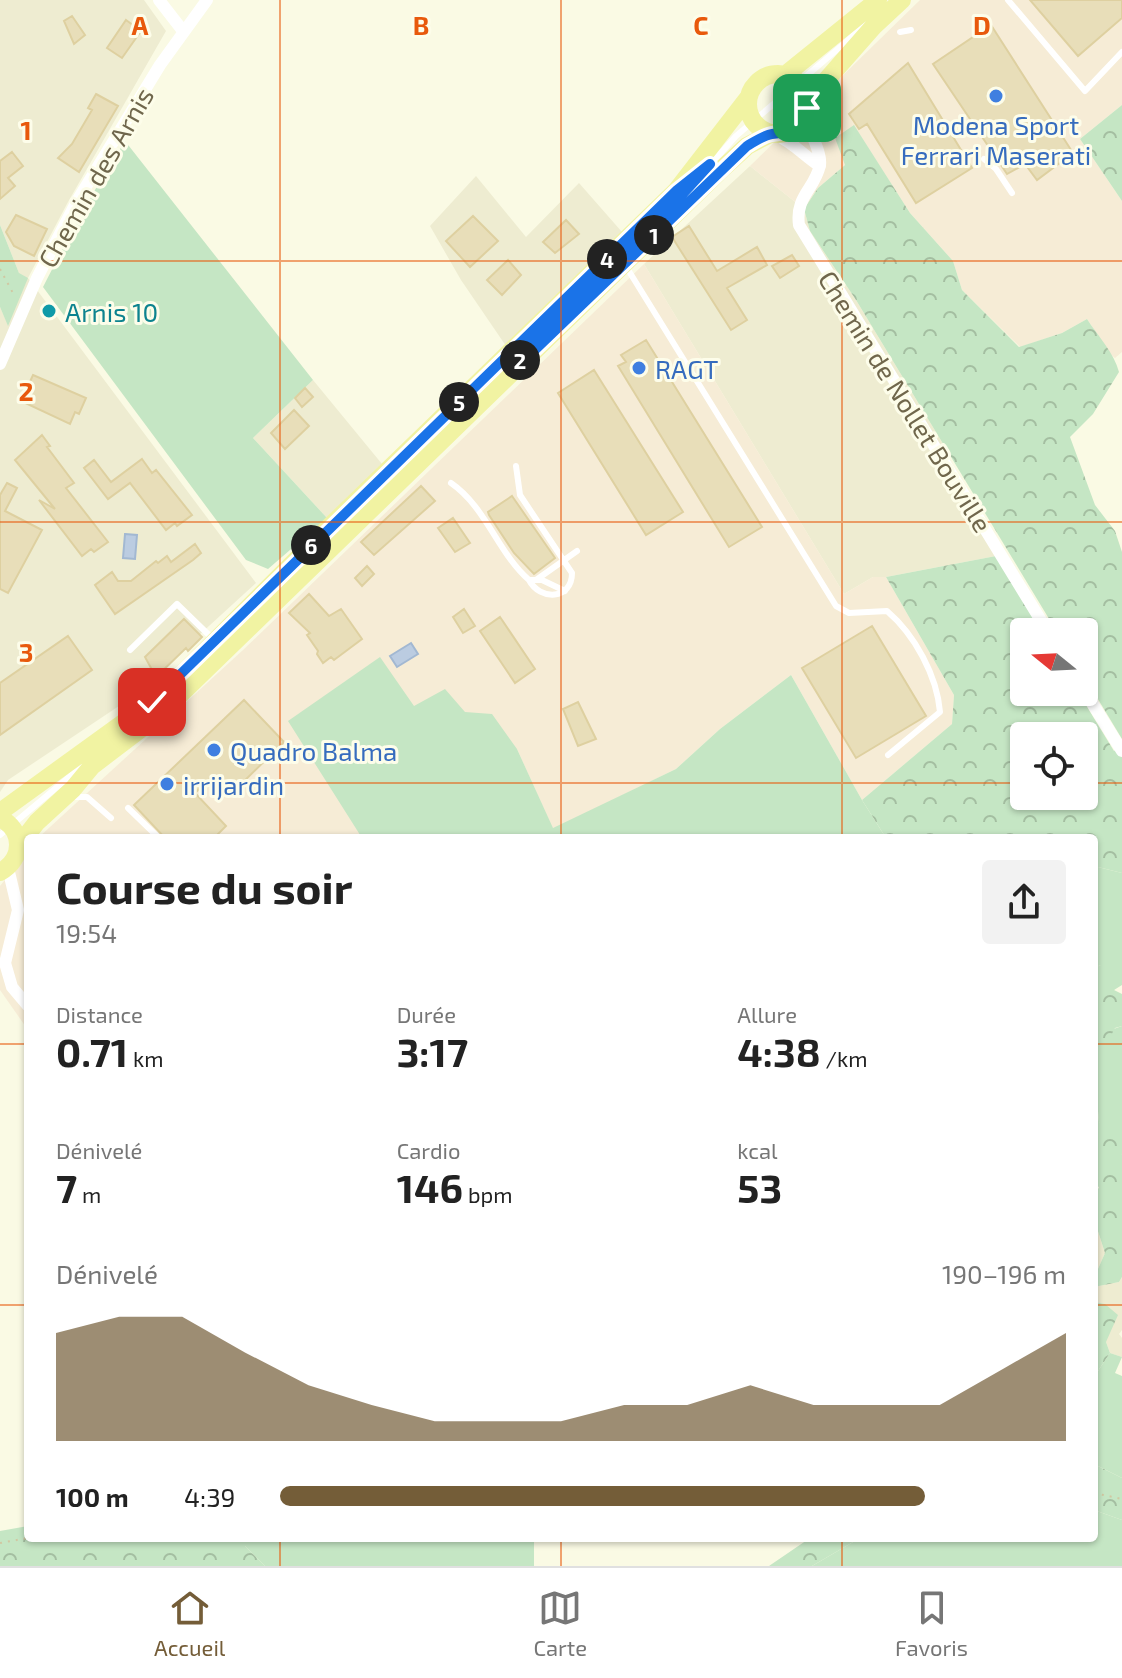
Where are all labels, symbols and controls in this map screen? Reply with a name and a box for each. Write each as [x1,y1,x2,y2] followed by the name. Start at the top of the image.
[132,9,149,40] text: A
[413,9,429,40] text: B
[693,9,709,40] text: C
[973,9,991,40] text: D
[773,74,841,142] pin
[31,82,159,272] street label: Chemin des Arnis
[785,86,829,130] icon: arrive
[987,87,1005,105] marker: Modena Sport Ferrari Maserati
[901,109,1091,170] place label: Modena Sport Ferrari Maserati
[20,114,32,145] text: 1
[634,215,674,255] pin: 1
[649,222,659,248] text: 1
[587,239,627,279] pin: 4
[600,246,614,272] text: 4
[813,265,999,537] street label: Chemin de Nollet Bouville
[65,296,158,327] place label: Arnis 10
[40,302,58,320] marker: Arnis 10
[500,340,540,380] pin: 2
[514,347,526,373] text: 2
[655,353,718,384] place label: RAGT
[630,359,648,377] marker: RAGT
[18,375,34,406] text: 2
[439,382,479,422] pin: 5
[453,389,465,415] text: 5
[291,525,331,565] pin: 6
[305,532,317,558] text: 6
[1010,618,1098,706] north arrow
[1010,618,1098,810] map controls
[19,636,33,667] text: 3
[118,668,186,736] pin
[130,680,174,724] icon: check
[1010,722,1098,810] button: locate
[230,735,397,766] place label: Quadro Balma
[205,741,223,759] marker: Quadro Balma
[183,769,284,800] place label: irrijardin
[158,775,176,793] marker: irrijardin
[56,860,353,913] text: Course du soir
[982,860,1066,944] button: share
[56,917,117,948] text: 19:54
[56,1001,143,1027] text: Distance
[397,1001,456,1027] text: Durée
[737,1001,797,1027] text: Allure
[56,1027,128,1075] text: 0.71
[397,1027,468,1075] text: 3:17
[737,1027,821,1075] text: 4:38
[128,1045,164,1071] text: km
[821,1045,867,1071] text: /km
[56,1137,142,1163] text: Dénivelé
[397,1137,460,1163] text: Cardio
[737,1137,778,1163] text: kcal
[56,1163,77,1211] text: 7
[397,1163,463,1211] text: 146
[737,1163,782,1211] text: 53
[77,1181,101,1207] text: m
[463,1181,513,1207] text: bpm
[56,1258,158,1289] text: Dénivelé
[942,1258,1066,1289] text: 190–196 m
[56,1481,129,1512] text: 100 m
[184,1481,235,1512] text: 4:39
[154,1586,225,1660] tab: Accueil
[533,1586,587,1660] tab: Carte
[895,1586,968,1660] tab: Favoris

